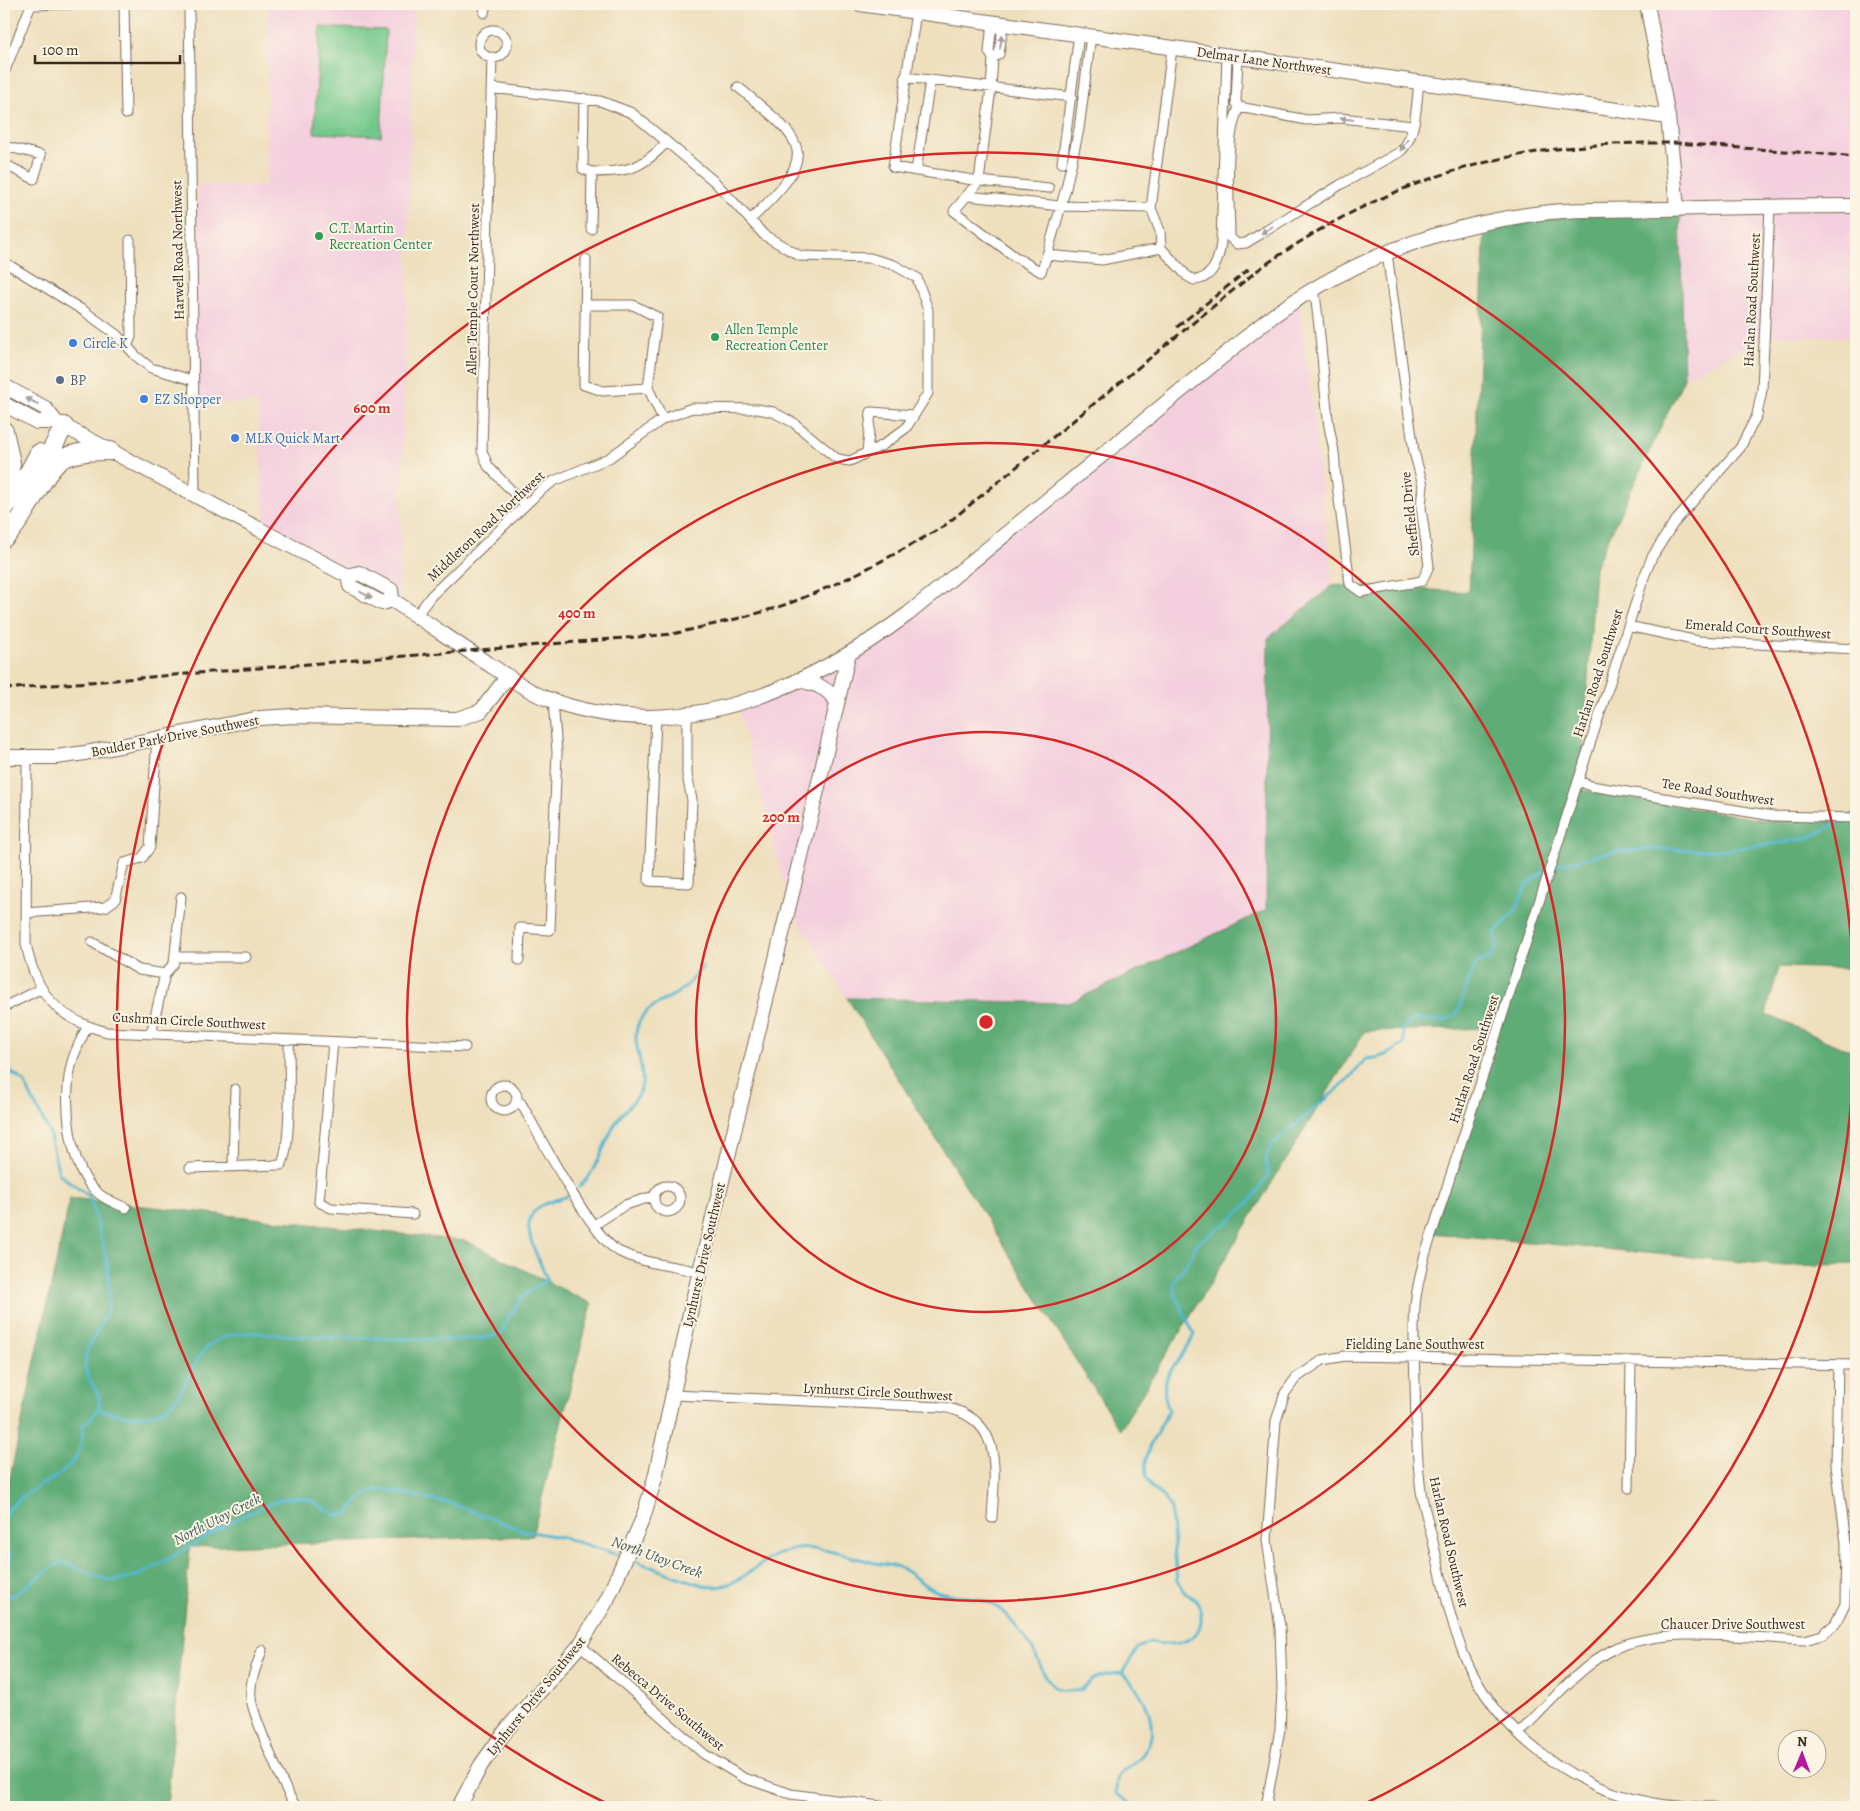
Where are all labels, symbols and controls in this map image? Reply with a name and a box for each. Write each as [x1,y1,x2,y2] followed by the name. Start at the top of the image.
[35,32,180,64] scale bar
[997,33,1005,49] one-way arrow
[42,40,79,60] text: 100 m
[1195,42,1333,80] street label: Delmar Lane Northwest
[1339,115,1355,123] one-way arrow
[1400,138,1409,152] one-way arrow
[167,180,189,320] street label: Harwell Road Northwest
[462,203,484,376] street label: Allen Temple Court Northwest
[329,219,433,254] place label: C.T. Martin Recreation Center
[1260,225,1273,235] one-way arrow
[313,230,325,242] marker: C.T. Martin Recreation Center
[1739,232,1765,367] street label: Harlan Road Southwest
[724,320,829,355] place label: Allen Temple Recreation Center
[709,331,721,343] marker: Allen Temple Recreation Center
[83,334,128,353] place label: Circle K
[67,337,79,349] marker: Circle K
[70,371,86,390] place label: BP
[54,374,66,386] marker: BP
[154,390,222,409] place label: EZ Shopper
[138,393,150,405] marker: EZ Shopper
[25,397,40,405] one-way arrow
[353,398,391,418] text: 600 m
[245,429,341,448] place label: MLK Quick Mart
[229,432,241,444] marker: MLK Quick Mart
[423,466,549,586] street label: Middleton Road Northwest
[1396,471,1424,557] street label: Sheffield Drive
[359,591,374,599] one-way arrow
[558,603,596,623] text: 400 m
[1568,606,1628,740] street label: Harlan Road Southwest
[1684,614,1832,644] street label: Emerald Court Southwest
[89,710,261,762] street label: Boulder Park Drive Southwest
[1660,774,1776,810] street label: Tee Road Southwest
[762,807,800,827] text: 200 m
[1444,992,1504,1126] street label: Harlan Road Southwest
[112,1007,267,1035] street label: Cushman Circle Southwest
[977,1013,995,1031] centre of rings
[678,1180,730,1329] street label: Lynhurst Drive Southwest
[1345,1335,1485,1354] street label: Fielding Lane Southwest
[803,1379,954,1405] street label: Lynhurst Circle Southwest
[1425,1475,1473,1610] street label: Harlan Road Southwest
[170,1488,264,1550] water label: North Utoy Creek
[609,1531,706,1583] water label: North Utoy Creek
[1661,1615,1806,1634] street label: Chaucer Drive Southwest
[482,1632,590,1760] street label: Lynhurst Drive Southwest
[607,1649,729,1755] street label: Rebecca Drive Southwest
[1778,1728,1828,1778] north arrow
[1797,1732,1807,1751] text: N

